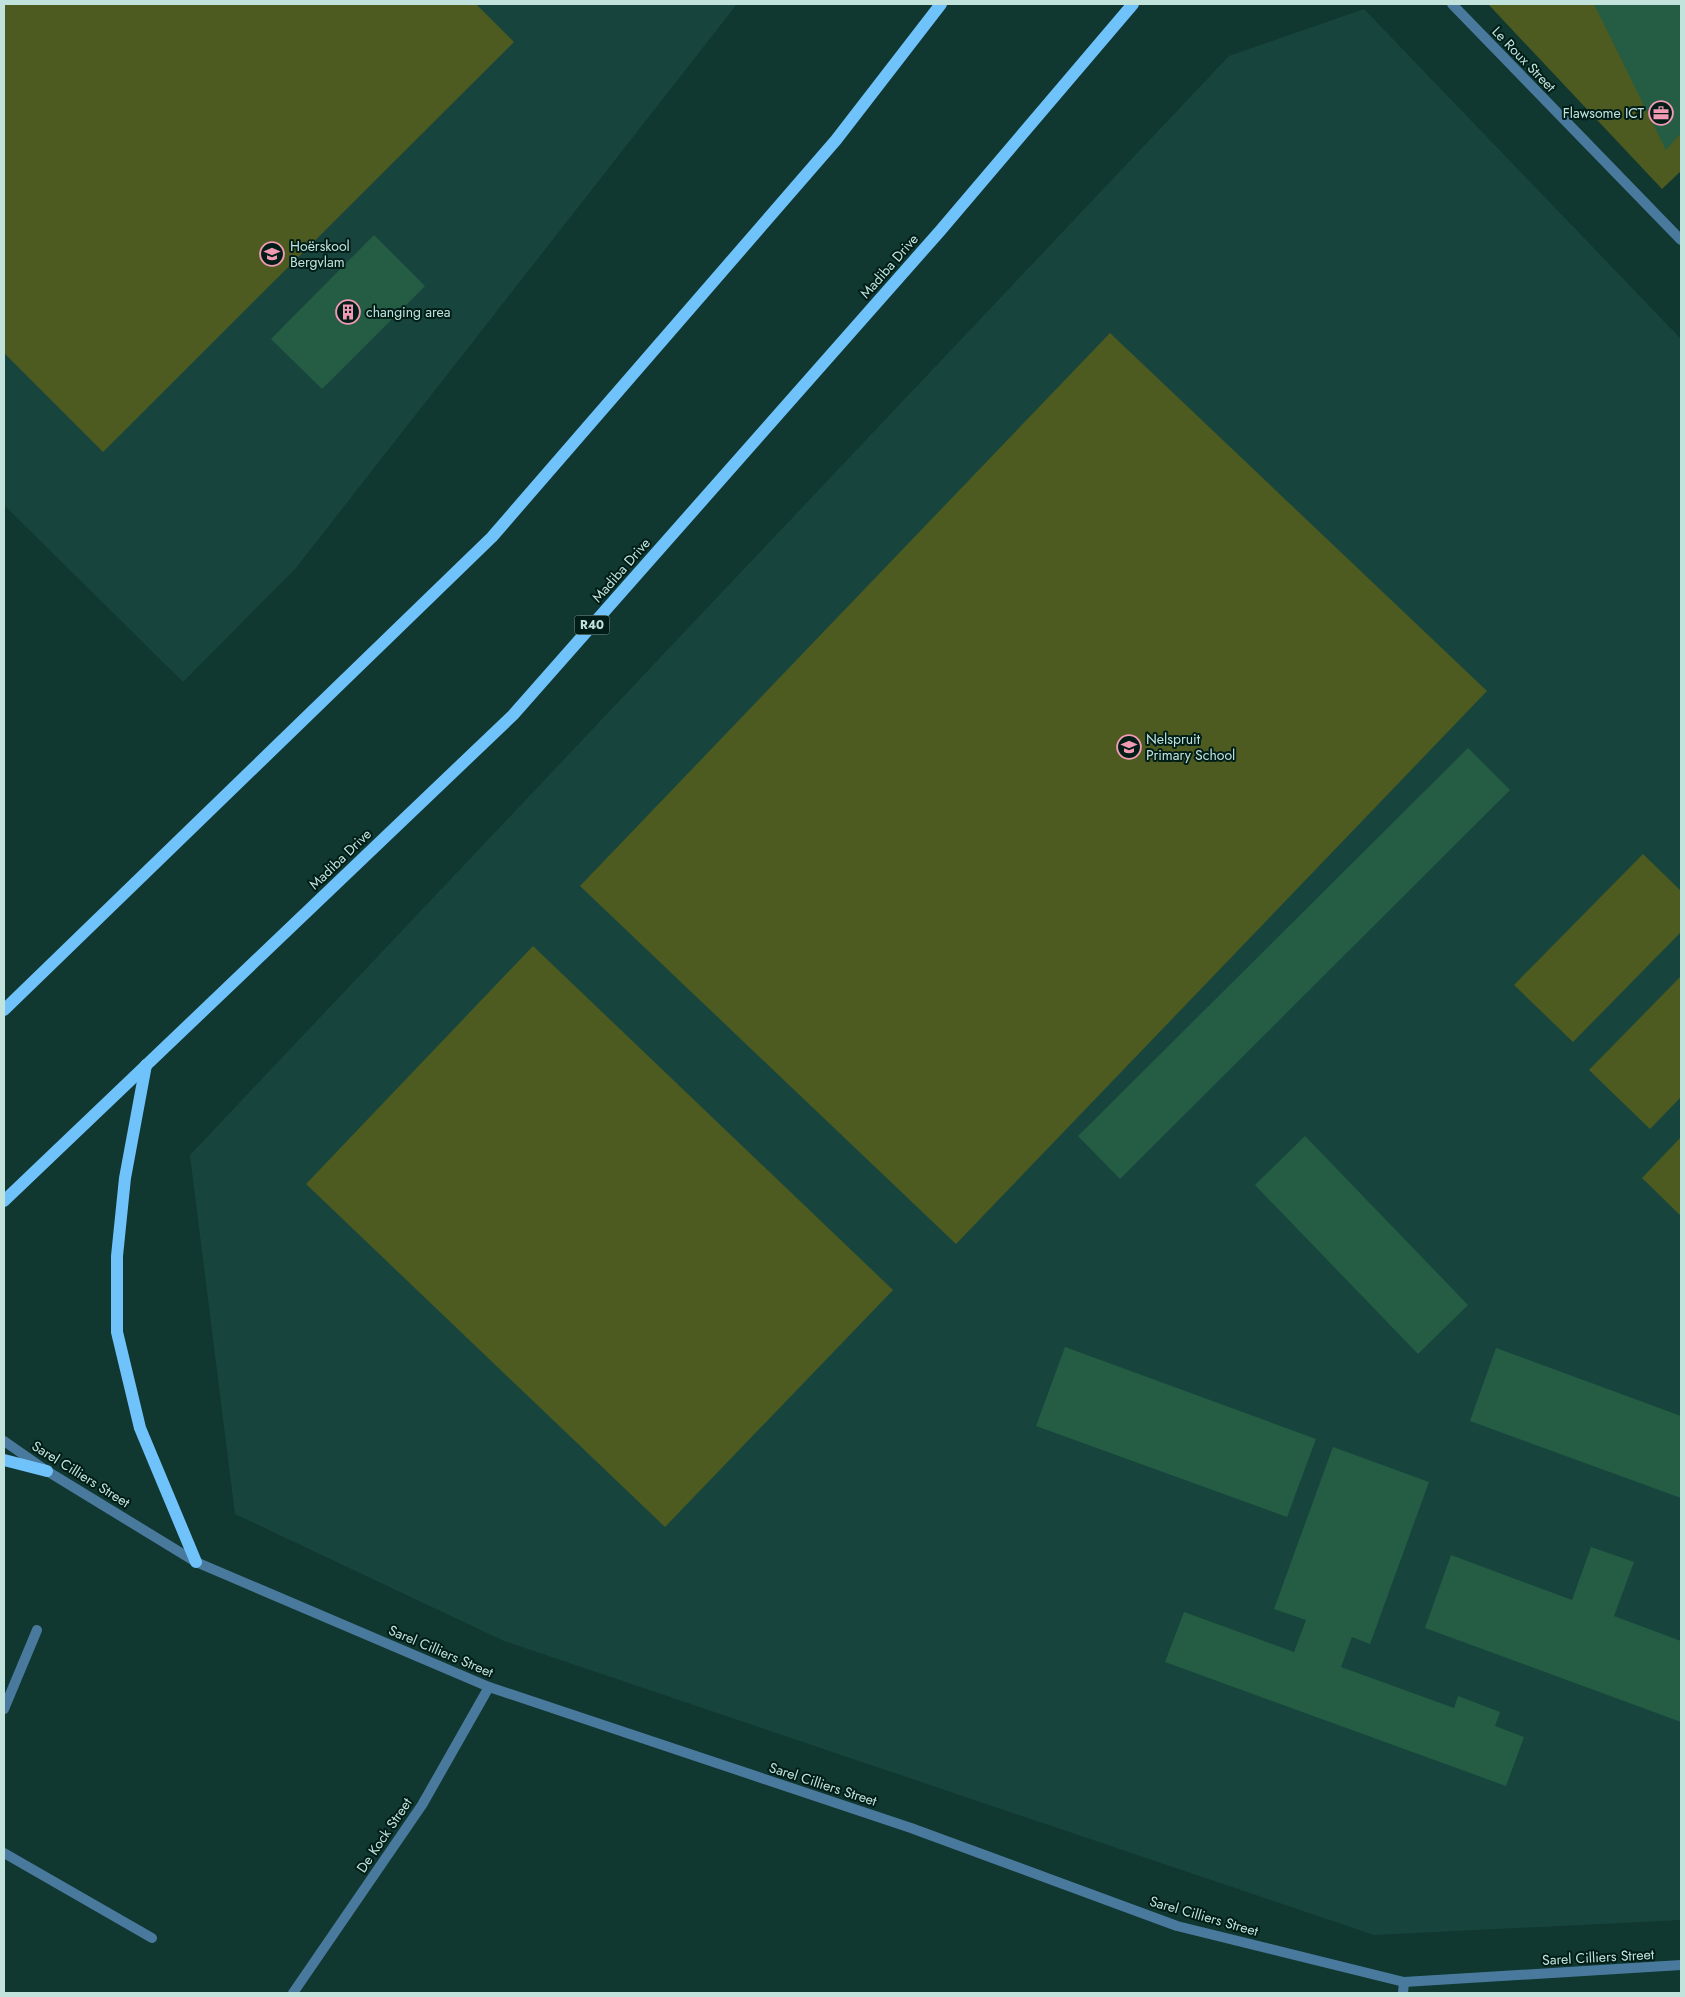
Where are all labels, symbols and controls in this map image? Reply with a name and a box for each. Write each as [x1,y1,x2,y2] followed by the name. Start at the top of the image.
[1488,22,1561,97] street label: Le Roux Street
[1648,100,1674,126] office icon: Flawsome ICT
[1563,103,1644,123] place label: Flawsome ICT
[855,229,923,303] street label: Madiba Drive
[290,236,350,272] place label: Hoërskool Bergvlam
[259,241,285,267] school or university icon: Hoërskool Bergvlam
[335,299,361,325] building icon: changing area
[366,302,451,322] place label: changing area
[587,533,655,607] street label: Madiba Drive
[574,616,610,634] road number: R40
[1146,729,1235,765] place label: Nelspruit Primary School
[1116,734,1142,760] school or university icon: Nelspruit Primary School
[304,824,376,894] street label: Madiba Drive
[28,1436,134,1513] street label: Sarel Cilliers Street
[385,1620,497,1682] street label: Sarel Cilliers Street
[767,1757,880,1811] street label: Sarel Cilliers Street
[352,1793,417,1876] street label: De Kock Street
[1147,1891,1261,1941] street label: Sarel Cilliers Street
[1541,1944,1655,1970] street label: Sarel Cilliers Street

